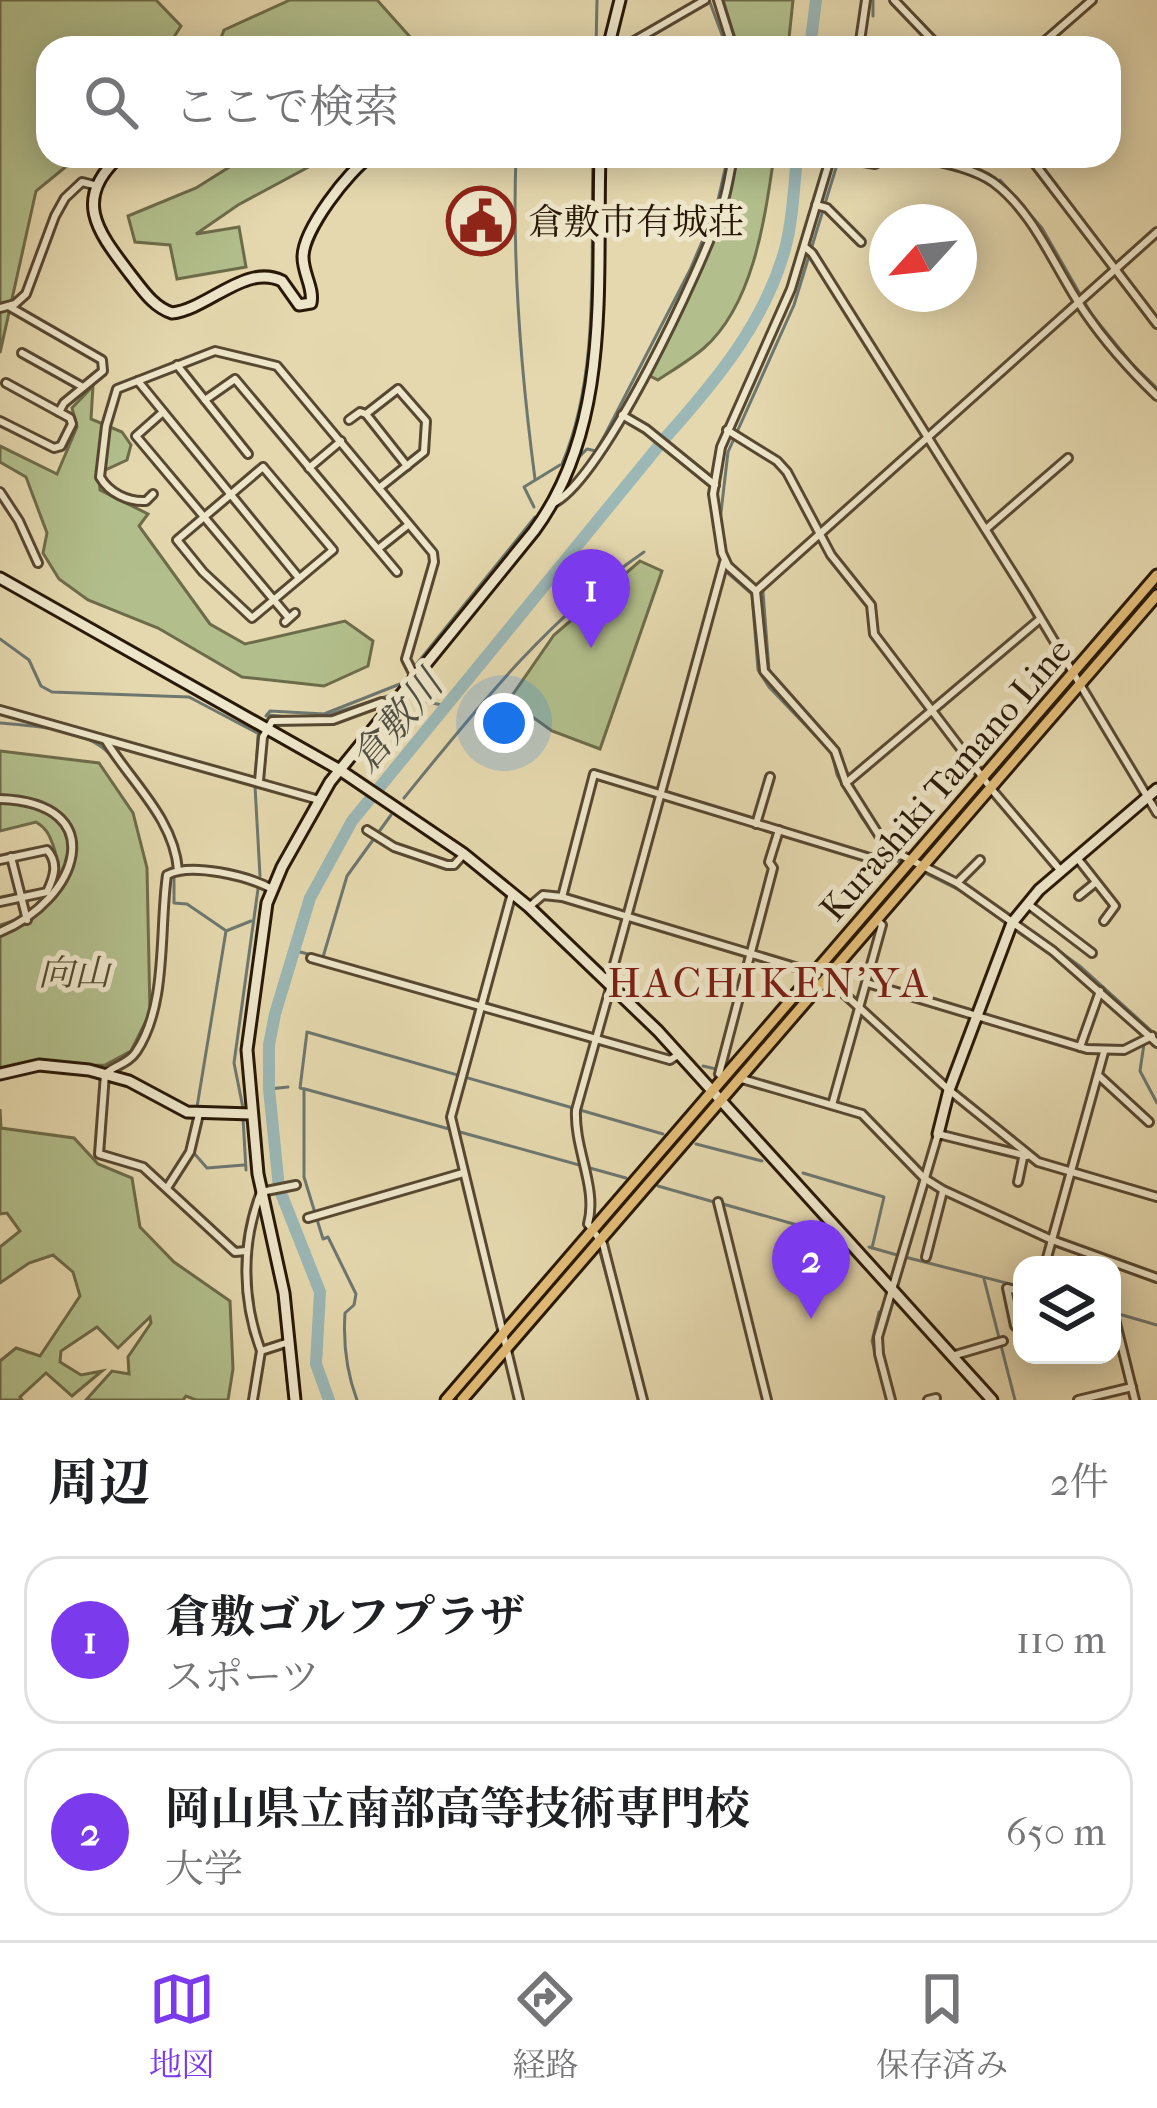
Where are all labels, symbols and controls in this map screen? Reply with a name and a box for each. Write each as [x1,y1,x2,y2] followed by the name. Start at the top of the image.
[36,36,1121,168] search box
[78,69,144,135] icon: search
[174,81,399,134] text: ここで検索
[446,186,516,256] public building icon: 倉敷市有城荘
[528,201,744,243] place label: 倉敷市有城荘
[869,204,977,312] north arrow
[552,549,630,648] pin: 1
[812,630,1080,930] street label: Kurashiki Tamano Line
[342,659,455,781] water label: 倉敷川
[474,693,534,753] your location
[38,952,113,994] park label: 向山
[607,959,931,1008] district label: HACHIKEN'YA
[772,1220,850,1319] pin: 2
[1013,1256,1121,1364] map controls
[1013,1256,1121,1364] button: layers
[48,1453,150,1513] text: 周辺
[1050,1459,1109,1505] text: 2件
[165,1591,525,1644] text: 倉敷ゴルフプラザ
[83,1617,97,1663] text: 1
[1016,1617,1106,1663] text: 110 m
[165,1654,319,1700] text: スポーツ
[165,1783,750,1836] text: 岡山県立南部高等技術専門校
[80,1809,100,1855] text: 2
[1006,1809,1106,1855] text: 650 m
[165,1846,243,1892] text: 大学
[149,1966,215,2085] tab: 地図
[512,1966,578,2085] tab: 経路
[876,1966,1008,2085] tab: 保存済み

